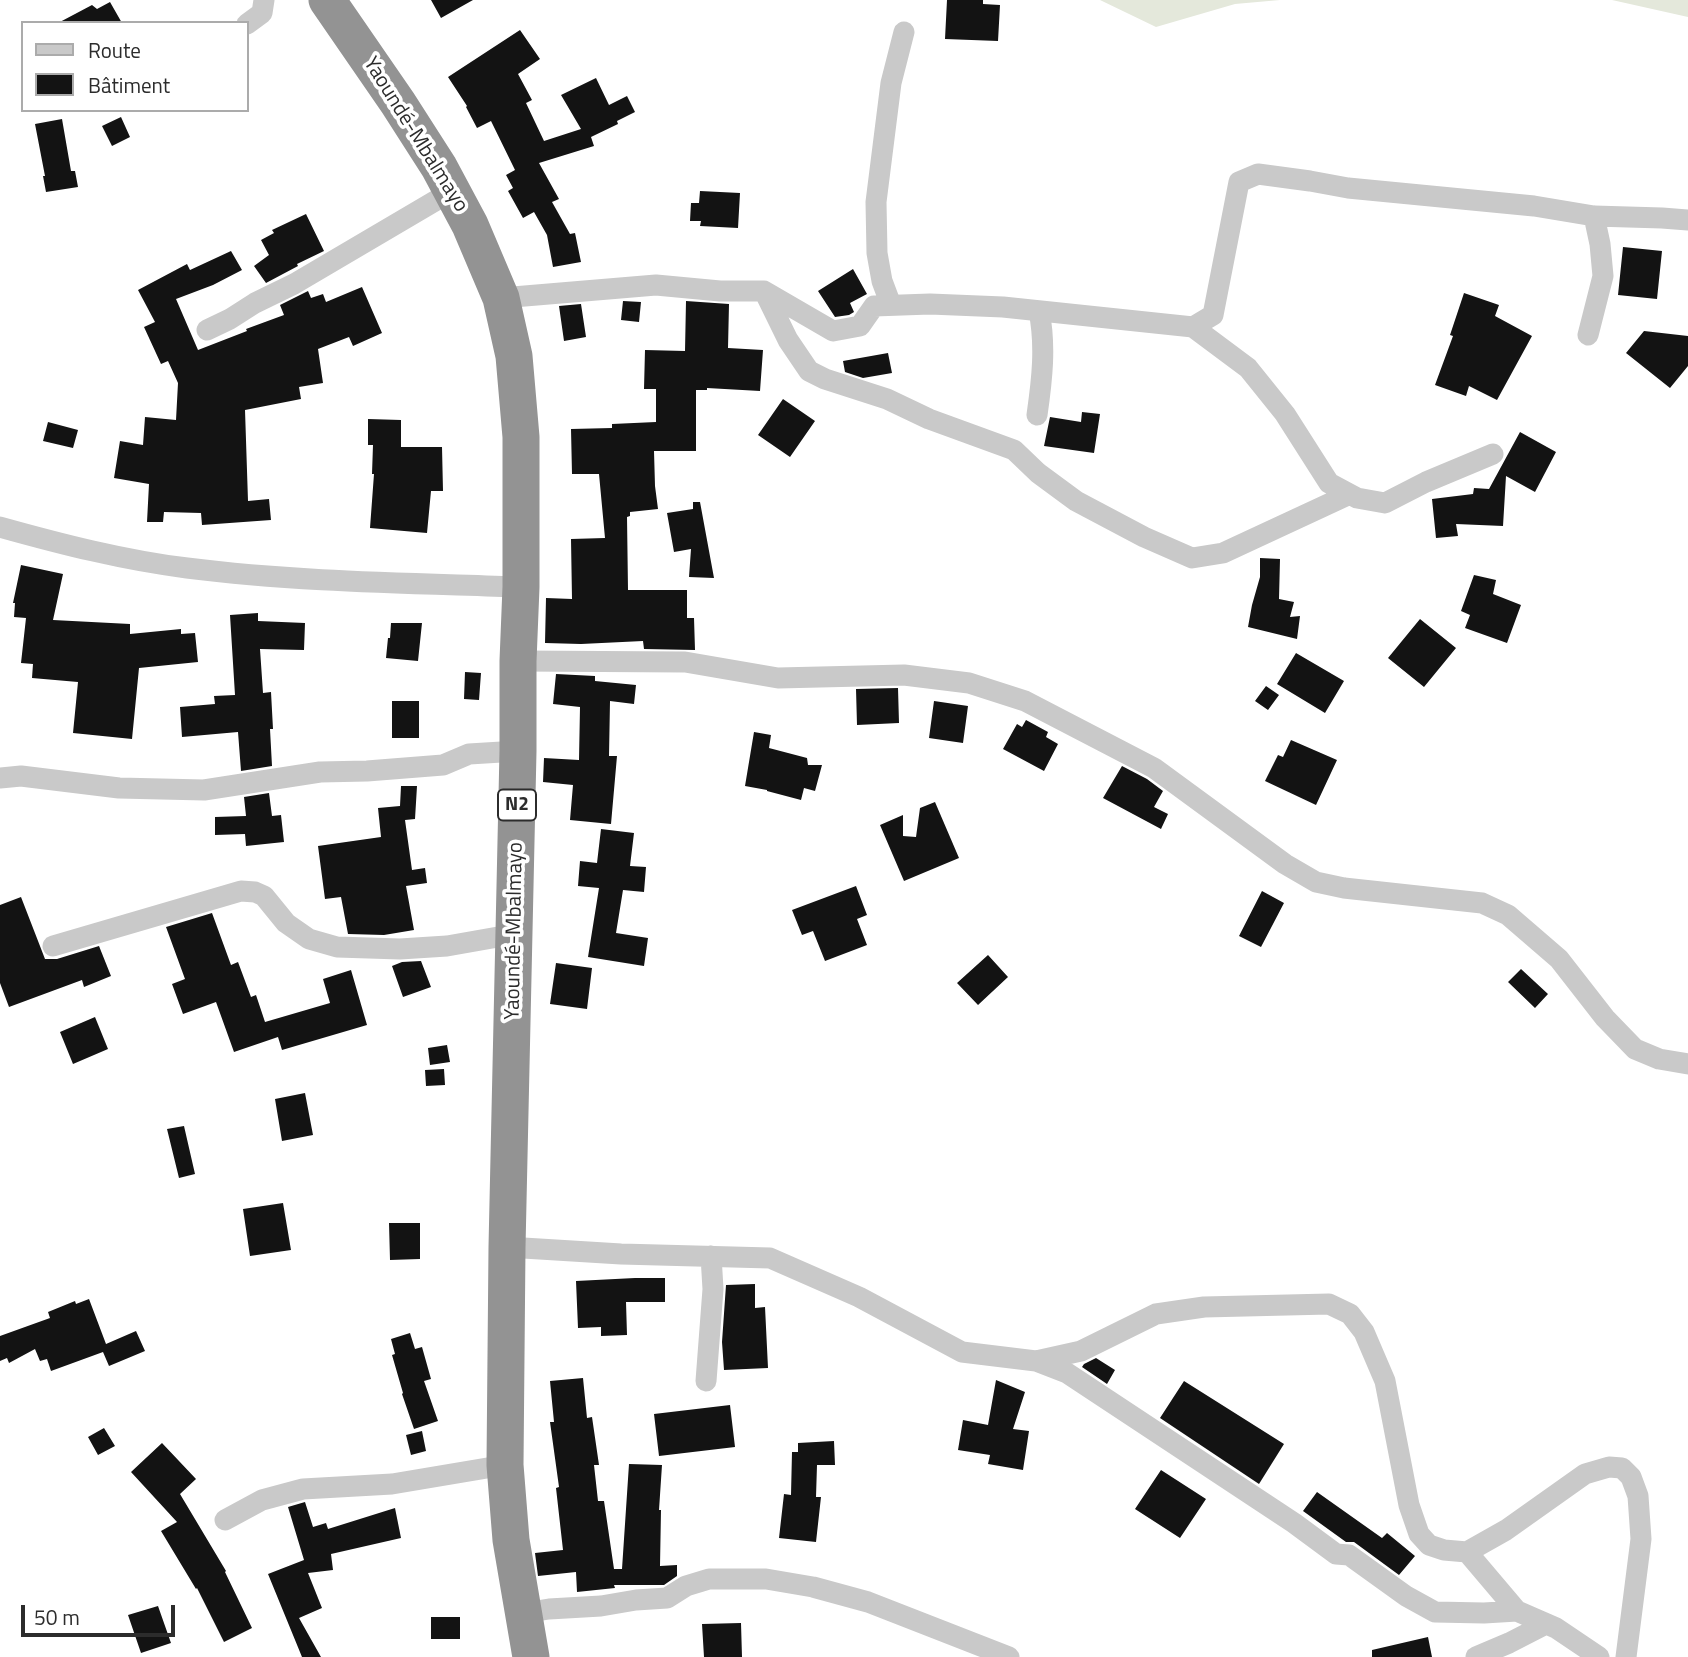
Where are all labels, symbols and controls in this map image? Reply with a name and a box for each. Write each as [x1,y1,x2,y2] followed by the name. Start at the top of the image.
[21,21,248,112] legend
[88,34,141,66] text: Route
[357,53,473,217] street label: Yaoundé-Mbalmayo
[88,69,170,101] text: Bâtiment
[498,790,536,820] road number: N2
[501,842,529,1020] street label: Yaoundé-Mbalmayo
[24,1590,178,1634] scale bar
[34,1601,80,1633] text: 50 m

